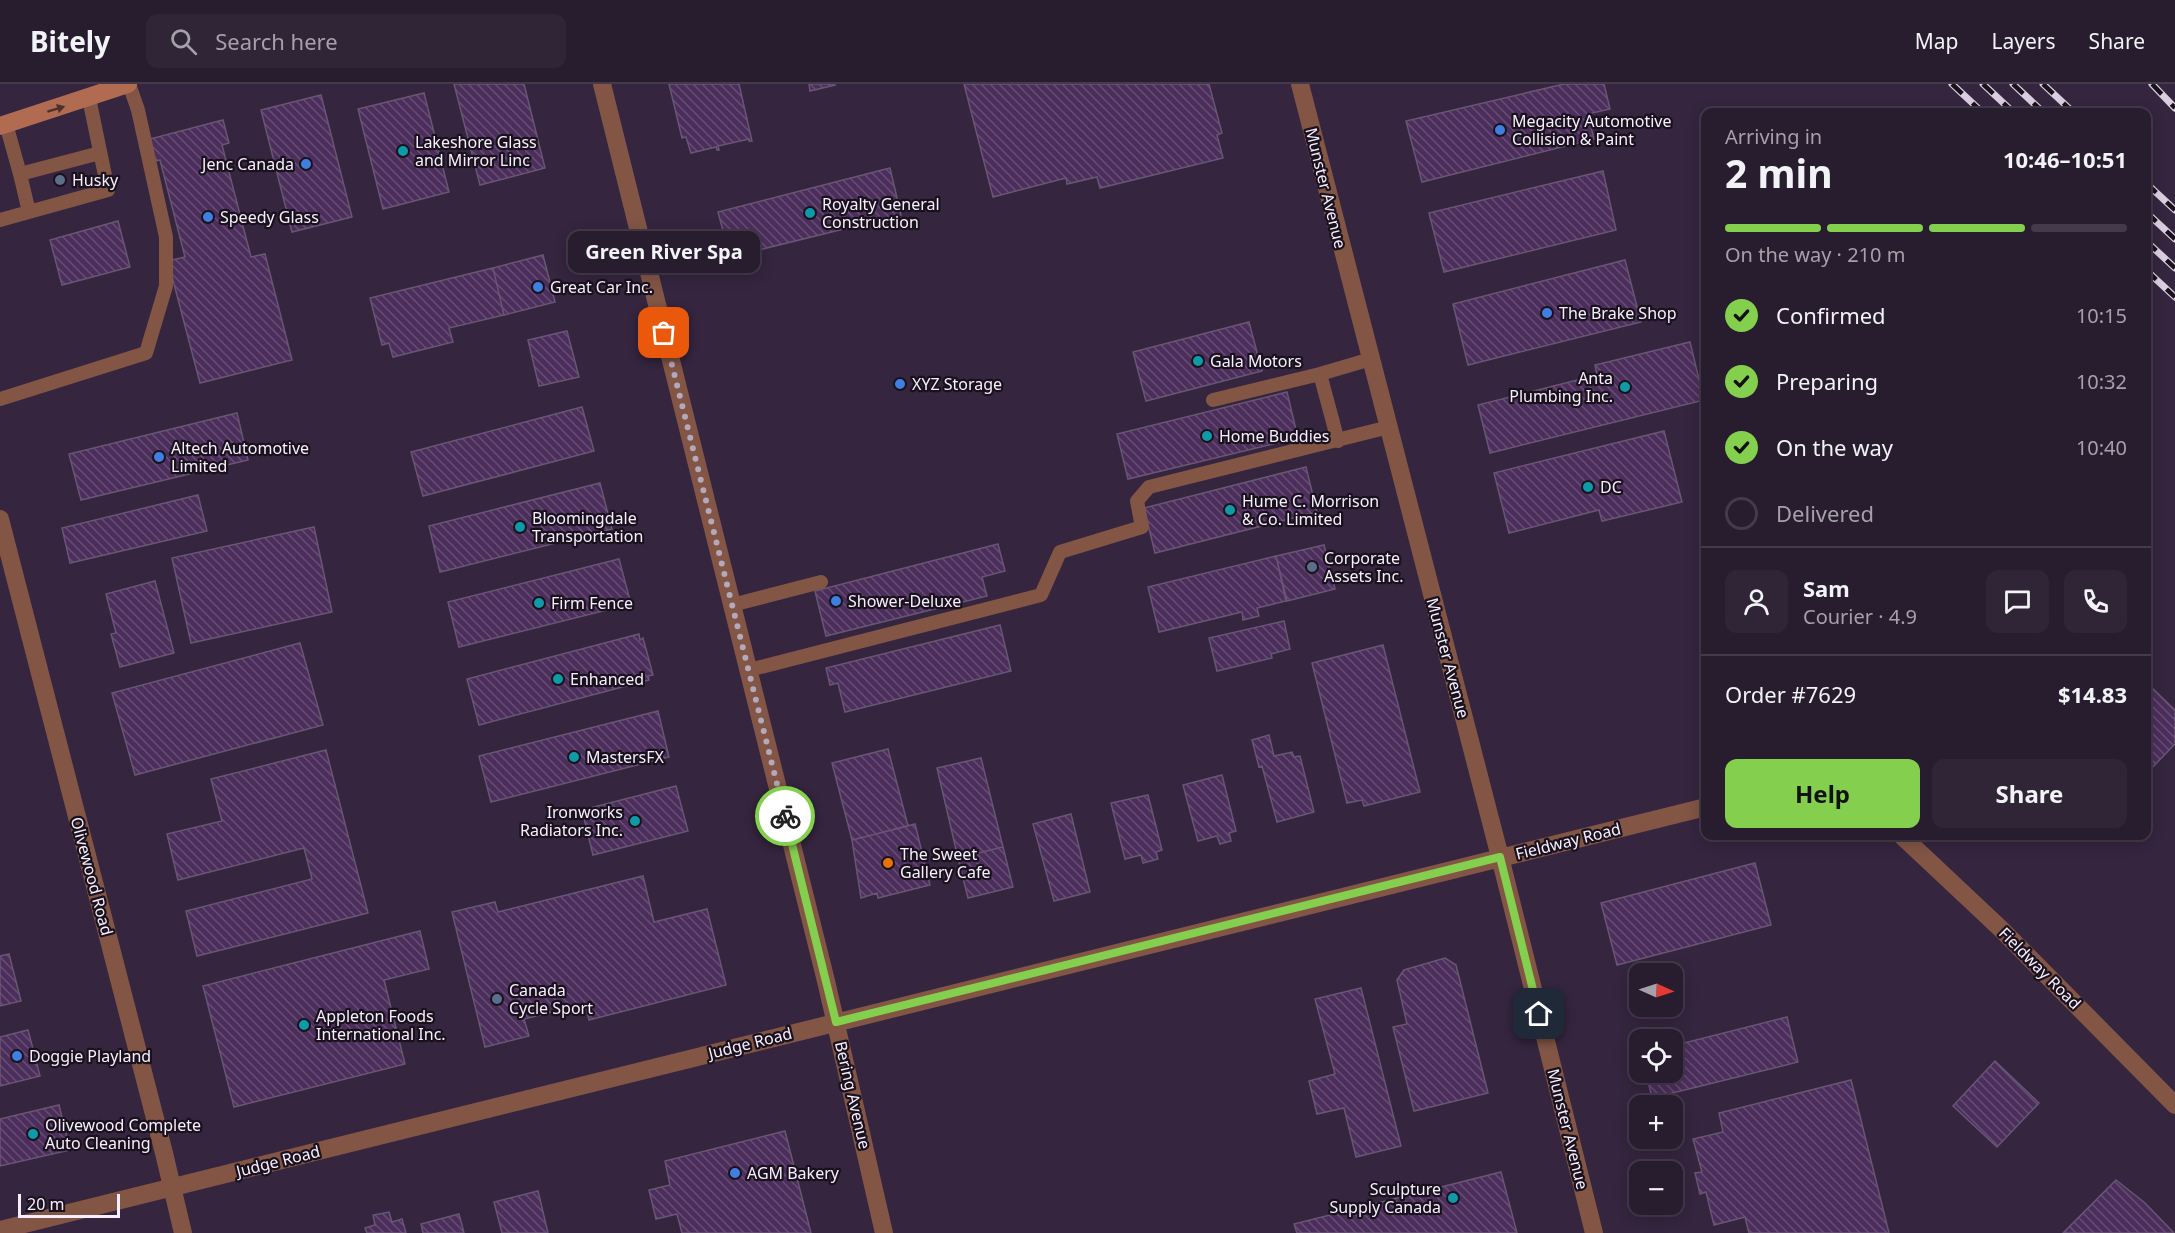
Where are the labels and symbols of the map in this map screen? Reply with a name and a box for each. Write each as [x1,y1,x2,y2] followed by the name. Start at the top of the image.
[47,103,65,113] one-way arrow
[1512,110,1672,150] place label: Megacity Automotive Collision & Paint
[1493,123,1507,137] marker: Megacity Automotive Collision & Paint
[1300,125,1352,251] street label: Munster Avenue
[415,131,537,171] place label: Lakeshore Glass and Mirror Linc
[396,144,410,158] marker: Lakeshore Glass and Mirror Linc
[200,153,294,175] place label: Jenc Canada
[299,157,313,171] marker: Jenc Canada
[72,169,119,191] place label: Husky
[53,173,67,187] marker: Husky
[822,193,940,233] place label: Royalty General Construction
[220,206,319,228] place label: Speedy Glass
[803,206,817,220] marker: Royalty General Construction
[201,210,215,224] marker: Speedy Glass
[568,231,760,273] callout: Green River Spa
[550,276,653,298] place label: Great Car Inc.
[531,280,545,294] marker: Great Car Inc.
[1559,302,1677,324] place label: The Brake Shop
[1540,306,1554,320] marker: The Brake Shop
[638,307,689,358] pin
[1210,350,1302,372] place label: Gala Motors
[1191,354,1205,368] marker: Gala Motors
[1509,367,1613,407] place label: Anta Plumbing Inc.
[912,373,1002,395] place label: XYZ Storage
[893,377,907,391] marker: XYZ Storage
[1618,380,1632,394] marker: Anta Plumbing Inc.
[1219,425,1329,447] place label: Home Buddies
[1200,429,1214,443] marker: Home Buddies
[171,437,309,477] place label: Altech Automotive Limited
[152,450,166,464] marker: Altech Automotive Limited
[1600,476,1622,498] place label: DC
[1581,480,1595,494] marker: DC
[1242,490,1379,530] place label: Hume C. Morrison & Co. Limited
[1223,503,1237,517] marker: Hume C. Morrison & Co. Limited
[532,507,643,547] place label: Bloomingdale Transportation
[513,520,527,534] marker: Bloomingdale Transportation
[1324,547,1403,587] place label: Corporate Assets Inc.
[1305,560,1319,574] marker: Corporate Assets Inc.
[848,590,961,612] place label: Shower-Deluxe
[551,592,633,614] place label: Firm Fence
[829,594,843,608] marker: Shower-Deluxe
[1421,595,1475,721] street label: Munster Avenue
[532,596,546,610] marker: Firm Fence
[570,668,644,690] place label: Enhanced
[551,672,565,686] marker: Enhanced
[586,746,665,768] place label: MastersFX
[567,750,581,764] marker: MastersFX
[755,786,815,846] courier
[520,801,623,841] place label: Ironworks Radiators Inc.
[66,814,118,938] street label: Olivewood Road
[628,814,642,828] marker: Ironworks Radiators Inc.
[1513,817,1623,865] street label: Fieldway Road
[900,843,990,883] place label: The Sweet Gallery Cafe
[881,856,895,870] marker: The Sweet Gallery Cafe
[1994,922,2086,1014] street label: Fieldway Road
[1629,963,1683,1017] north arrow
[509,979,593,1019] place label: Canada Cycle Sport
[1513,988,1564,1039] pin
[490,992,504,1006] marker: Canada Cycle Sport
[316,1005,446,1045] place label: Appleton Foods International Inc.
[297,1018,311,1032] marker: Appleton Foods International Inc.
[704,1022,794,1065] street label: Judge Road
[830,1039,876,1151] street label: Bering Avenue
[29,1045,151,1067] place label: Doggie Playland
[10,1049,24,1063] marker: Doggie Playland
[1542,1066,1594,1192] street label: Munster Avenue
[45,1114,201,1154] place label: Olivewood Complete Auto Cleaning
[26,1127,40,1141] marker: Olivewood Complete Auto Cleaning
[232,1140,322,1183] street label: Judge Road
[747,1162,840,1184] place label: AGM Bakery
[728,1166,742,1180] marker: AGM Bakery
[1329,1178,1441,1218] place label: Sculpture Supply Canada
[18,1191,120,1218] scale bar
[1446,1191,1460,1205] marker: Sculpture Supply Canada

